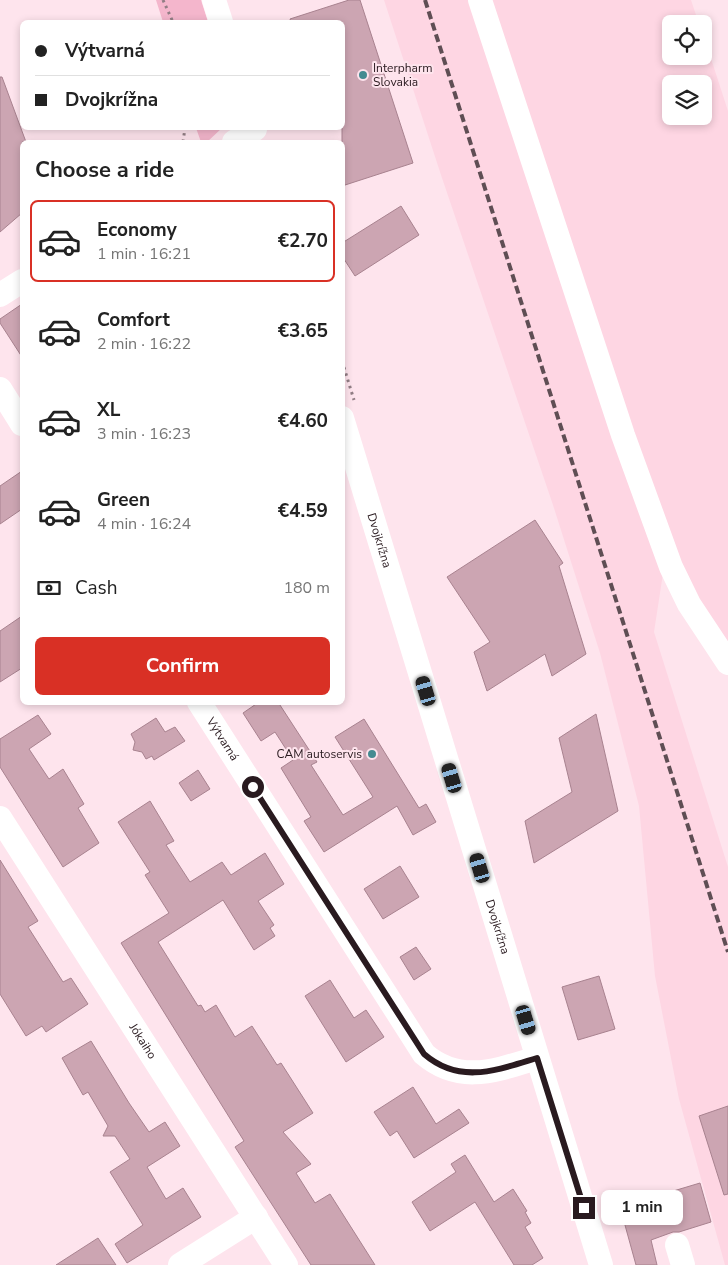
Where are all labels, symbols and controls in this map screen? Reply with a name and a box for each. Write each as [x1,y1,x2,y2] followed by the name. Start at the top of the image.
[662,15,712,125] map controls
[662,15,712,65] button: locate
[65,38,145,64] text: Výtvarná
[373,60,432,90] place label: Interpharm Slovakia
[357,69,369,81] marker: Interpharm Slovakia
[662,75,712,125] button: layers
[65,87,158,113] text: Dvojkrížna
[35,155,174,185] text: Choose a ride
[97,217,177,243] text: Economy
[37,219,82,264] icon: car
[278,228,328,254] text: €2.70
[97,243,191,265] text: 1 min · 16:21
[97,307,170,333] text: Comfort
[37,309,82,354] icon: car
[278,318,328,344] text: €3.65
[97,333,191,355] text: 2 min · 16:22
[97,397,120,423] text: XL
[37,399,82,444] icon: car
[278,408,328,434] text: €4.60
[97,423,191,445] text: 3 min · 16:23
[97,487,150,513] text: Green
[37,489,82,534] icon: car
[278,498,328,524] text: €4.59
[364,511,395,570] street label: Dvojkrížna
[97,513,191,535] text: 4 min · 16:24
[35,574,63,602] icon: cash
[75,575,117,601] text: Cash
[283,577,330,599] text: 180 m
[35,637,330,695] button: Confirm
[414,674,437,708] car
[202,714,242,764] street label: Výtvarná
[277,746,362,762] place label: CAM autoservis
[366,748,378,760] marker: CAM autoservis
[440,761,463,795] car
[242,776,264,798] route start
[468,851,491,885] car
[482,897,513,956] street label: Dvojkrížna
[514,1003,537,1037] car
[125,1020,160,1062] street label: Jókaiho
[602,1190,684,1226] callout: 1 min
[621,1196,663,1218] text: 1 min
[573,1197,595,1219] route end

